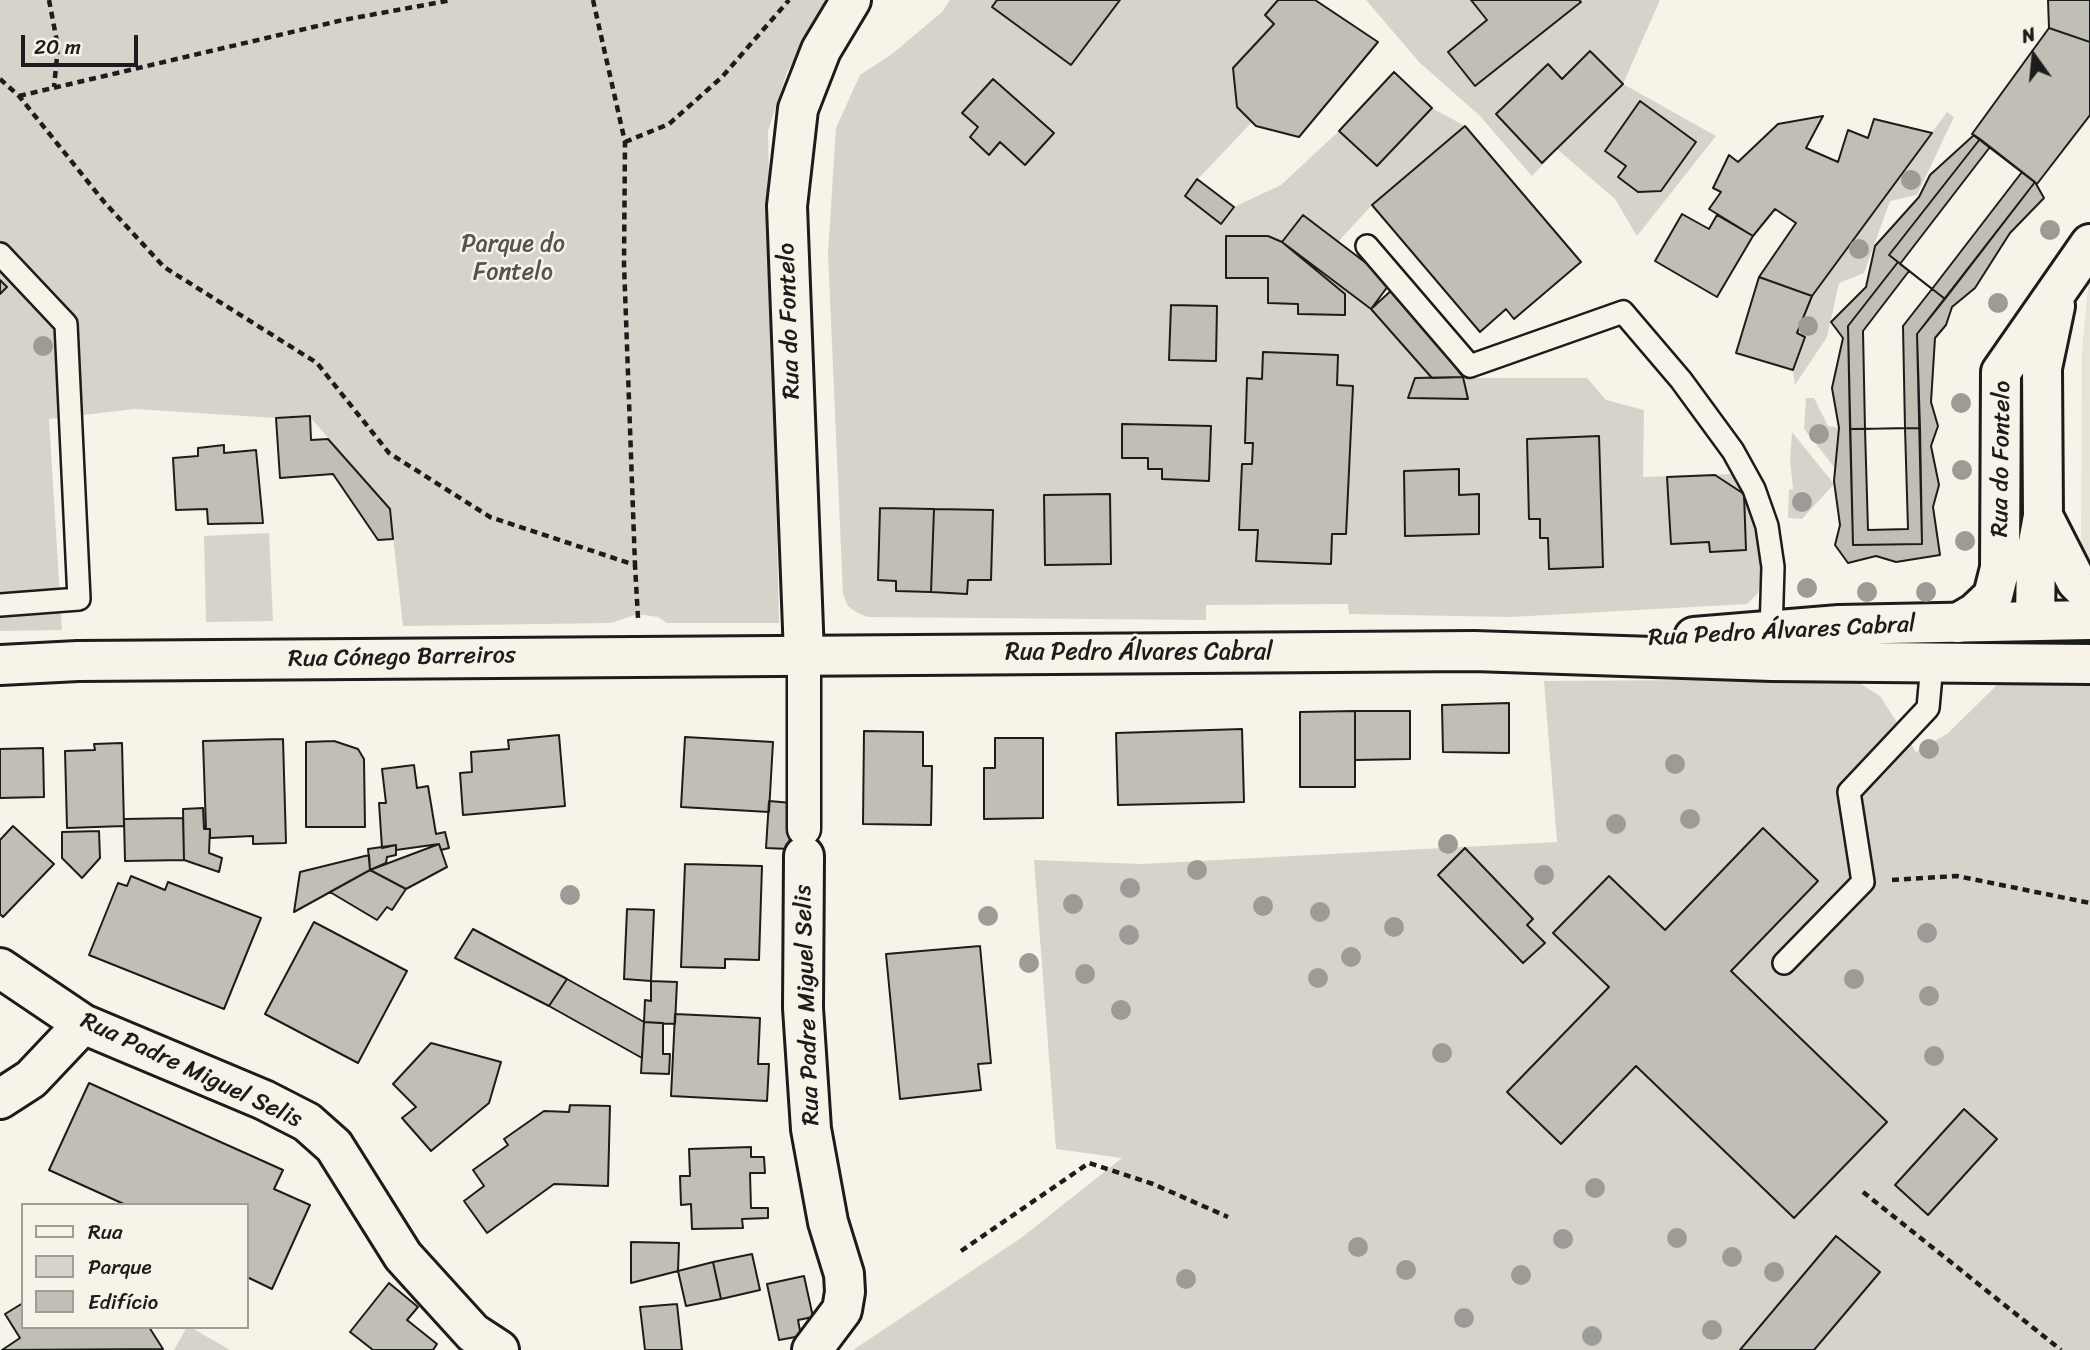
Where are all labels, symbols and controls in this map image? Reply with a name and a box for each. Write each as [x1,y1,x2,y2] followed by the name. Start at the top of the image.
[2018,18,2039,53] text: N
[24,21,142,65] scale bar
[1999,21,2069,91] north arrow
[34,28,81,66] text: 20 m
[461,231,565,287] park label: Parque do Fontelo
[773,242,807,400] street label: Rua do Fontelo
[1986,380,2018,538] street label: Rua do Fontelo
[1648,611,1916,653] street label: Rua Pedro Álvares Cabral
[1005,639,1273,667] street label: Rua Pedro Álvares Cabral
[288,642,516,674] street label: Rua Cónego Barreiros
[789,884,827,1126] street label: Rua Padre Miguel Selis
[76,1007,306,1135] street label: Rua Padre Miguel Selis
[21,1203,248,1329] legend
[88,1213,123,1251] text: Rua
[88,1248,152,1286] text: Parque
[88,1283,158,1321] text: Edifício

